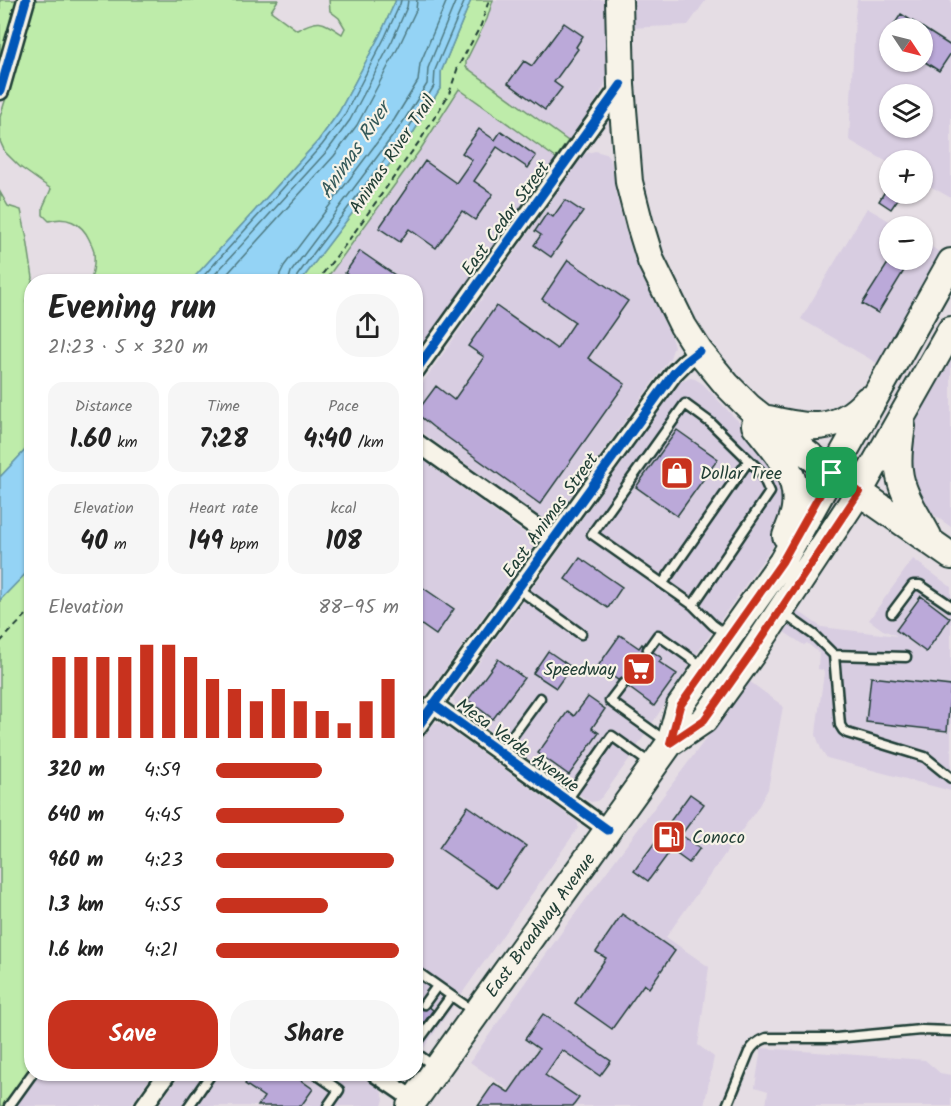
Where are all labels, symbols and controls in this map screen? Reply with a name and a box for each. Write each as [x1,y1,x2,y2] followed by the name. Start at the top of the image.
[879,18,933,72] north arrow
[879,18,933,270] map controls
[879,84,933,138] button: layers
[342,89,444,221] street label: Animas River Trail
[312,93,402,206] water label: Animas River
[879,150,933,204] button: +
[455,155,559,282] street label: East Cedar Street
[879,216,933,270] button: −
[48,283,216,336] text: Evening run
[336,294,399,357] button: share
[48,332,208,364] text: 21:23 · 5 × 320 m
[75,394,132,419] text: Distance
[207,394,240,419] text: Time
[328,394,359,419] text: Pace
[69,419,111,461] text: 1.60
[199,419,248,461] text: 7:28
[303,419,351,461] text: 4:40
[111,430,138,455] text: km
[351,430,384,455] text: /km
[496,446,607,585] street label: East Animas Street
[806,447,857,498] pin
[659,455,695,491] shop icon: Dollar Tree
[815,456,848,489] icon: arrive
[700,460,782,489] place label: Dollar Tree
[73,496,134,521] text: Elevation
[189,496,258,521] text: Heart rate
[330,496,357,521] text: kcal
[80,521,108,563] text: 40
[188,521,223,563] text: 149
[325,521,362,563] text: 108
[108,532,127,557] text: m
[223,532,259,557] text: bpm
[48,592,124,624] text: Elevation
[318,592,399,624] text: 88–95 m
[621,651,657,687] supermarket icon: Speedway
[544,656,617,685] place label: Speedway
[449,691,585,801] street label: Mesa Verde Avenue
[48,755,105,787] text: 320 m
[144,755,180,787] text: 4:59
[48,800,104,832] text: 640 m
[144,800,182,832] text: 4:45
[651,819,687,855] fuel station icon: Conoco
[692,824,745,853] place label: Conoco
[48,845,103,877] text: 960 m
[144,845,183,877] text: 4:23
[479,847,604,1004] street label: East Broadway Avenue
[48,890,104,922] text: 1.3 km
[144,890,181,922] text: 4:55
[48,935,104,967] text: 1.6 km
[144,935,178,967] text: 4:21
[48,1000,218,1069] button: Save
[230,1000,399,1069] button: Share

